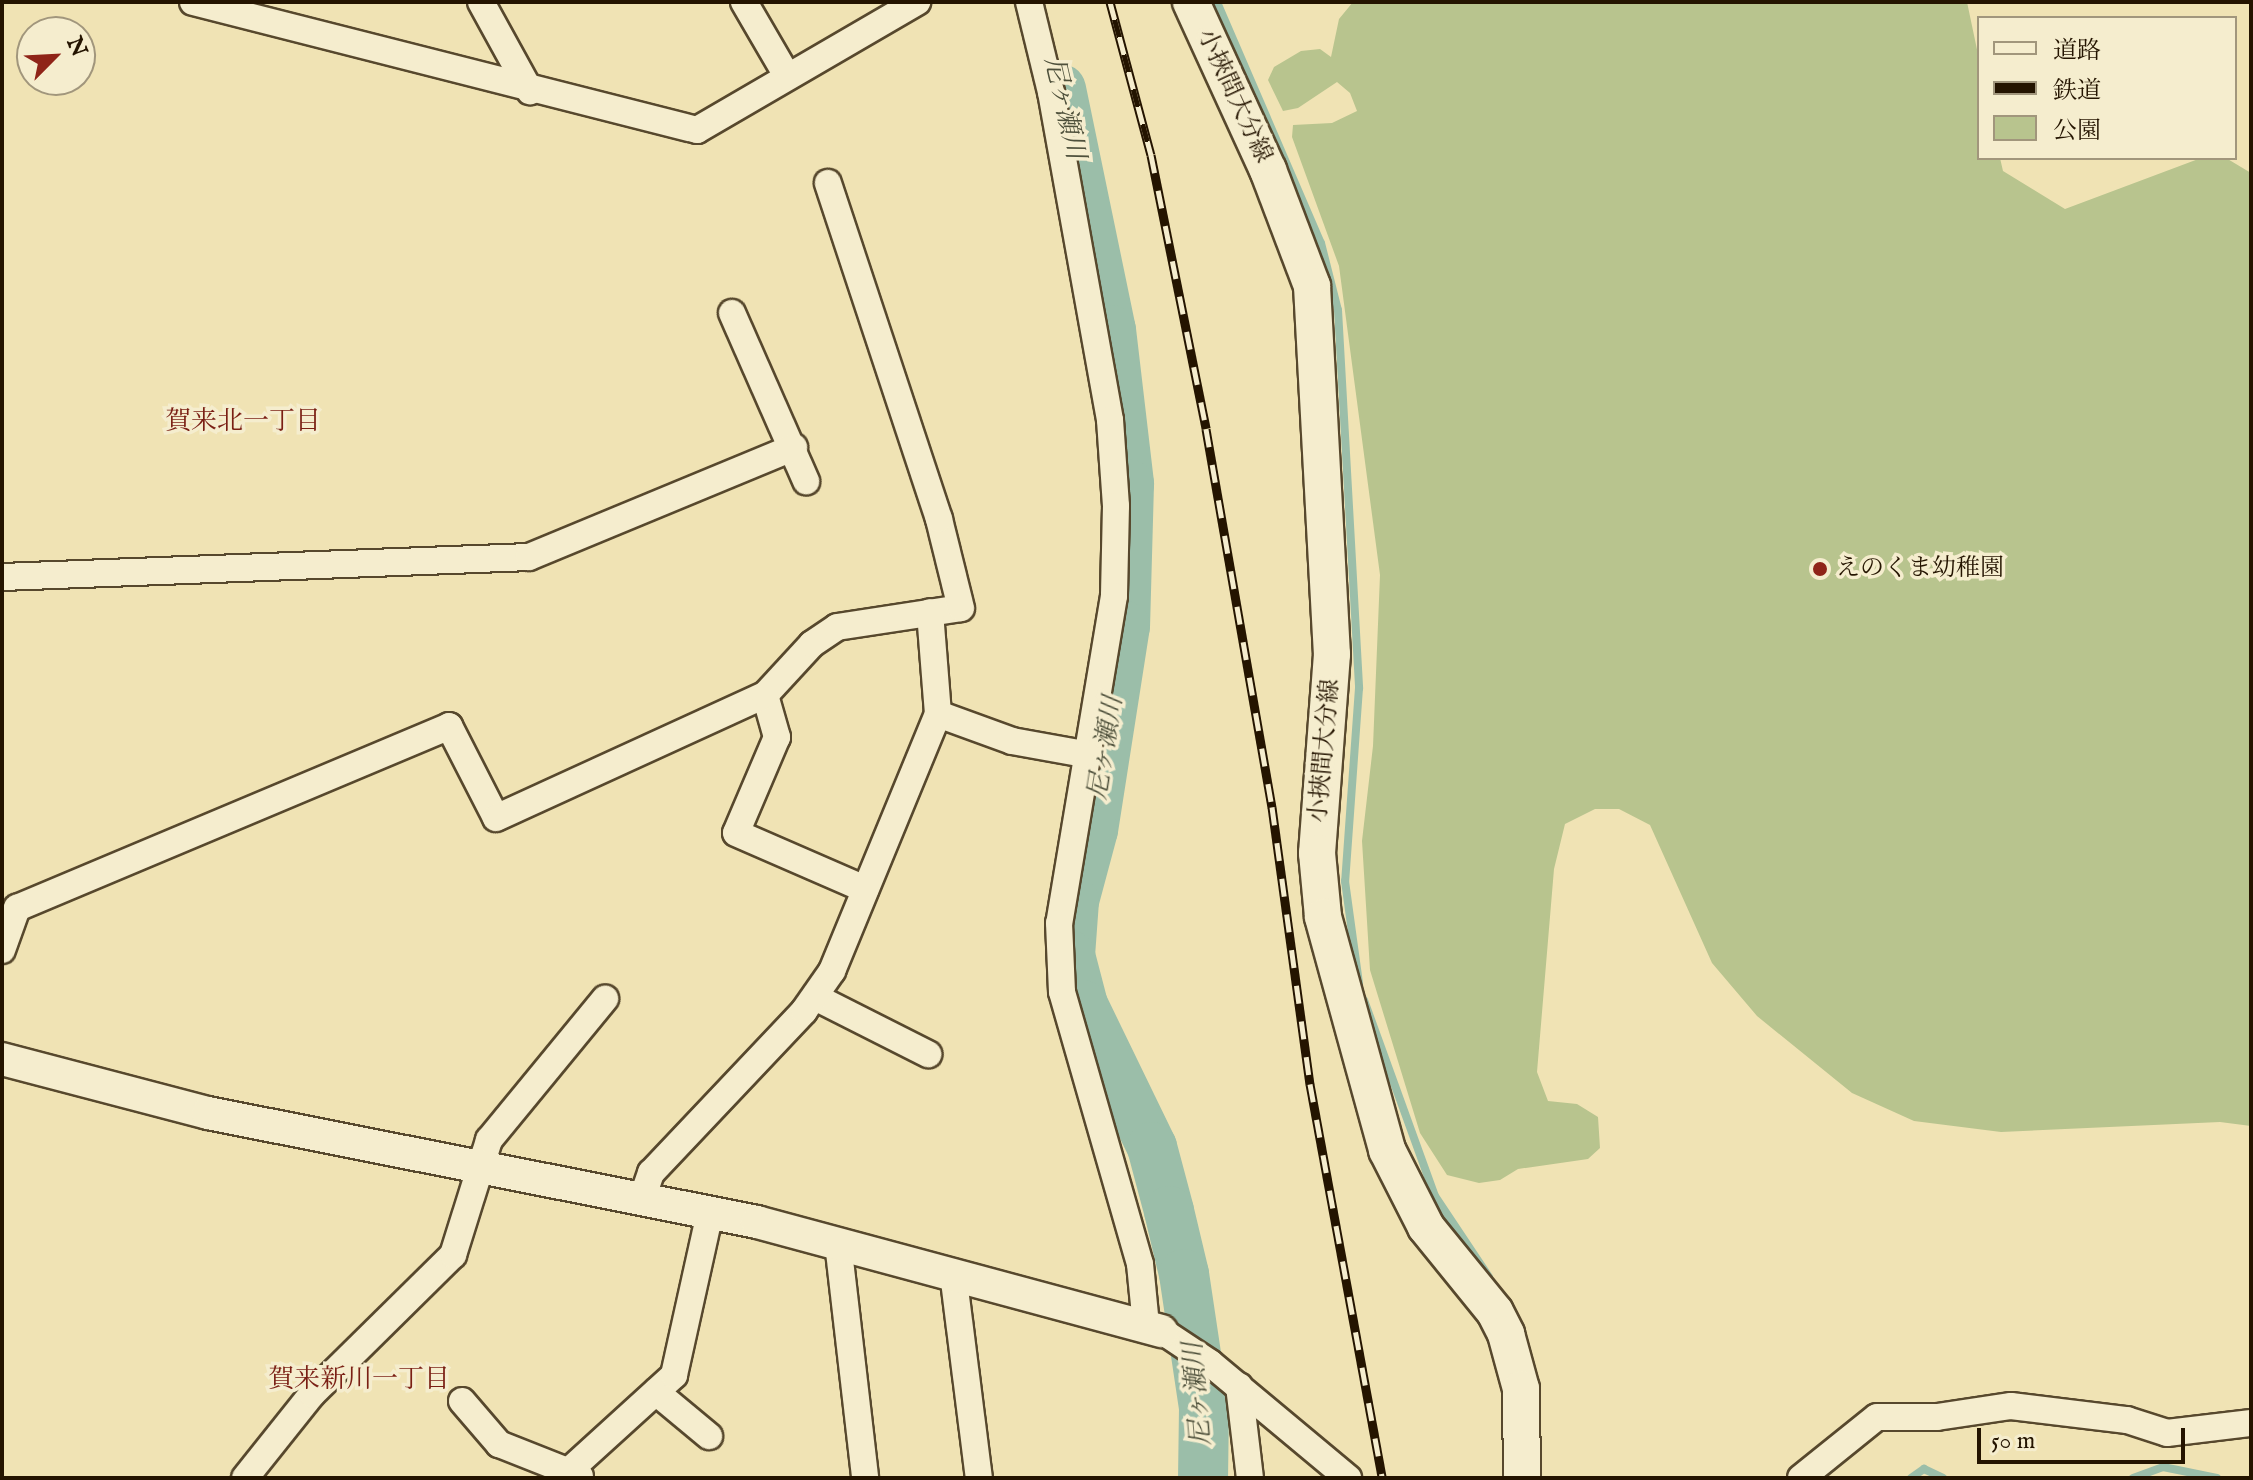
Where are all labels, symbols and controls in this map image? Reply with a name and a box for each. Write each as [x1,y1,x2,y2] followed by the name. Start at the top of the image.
[16,16,96,96] north arrow
[1977,16,2237,160] legend
[1191,25,1277,167] street label: 小挾間大分線
[59,33,93,61] text: N
[2053,36,2101,67] text: 道路
[1037,54,1091,162] water label: 尼ヶ瀬川
[2053,76,2101,107] text: 鉄道
[2053,116,2101,147] text: 公園
[165,406,321,438] district label: 賀来北一丁目
[1836,555,2004,583] place label: えのくま幼稚園
[1811,560,1829,578] marker: えのくま幼稚園
[1304,678,1346,824] street label: 小挾間大分線
[1082,694,1130,802] water label: 尼ヶ瀬川
[1178,1341,1218,1447] water label: 尼ヶ瀬川
[268,1364,450,1396] district label: 賀来新川一丁目
[1981,1412,2189,1462] scale bar
[1991,1426,2035,1457] text: 50 m

